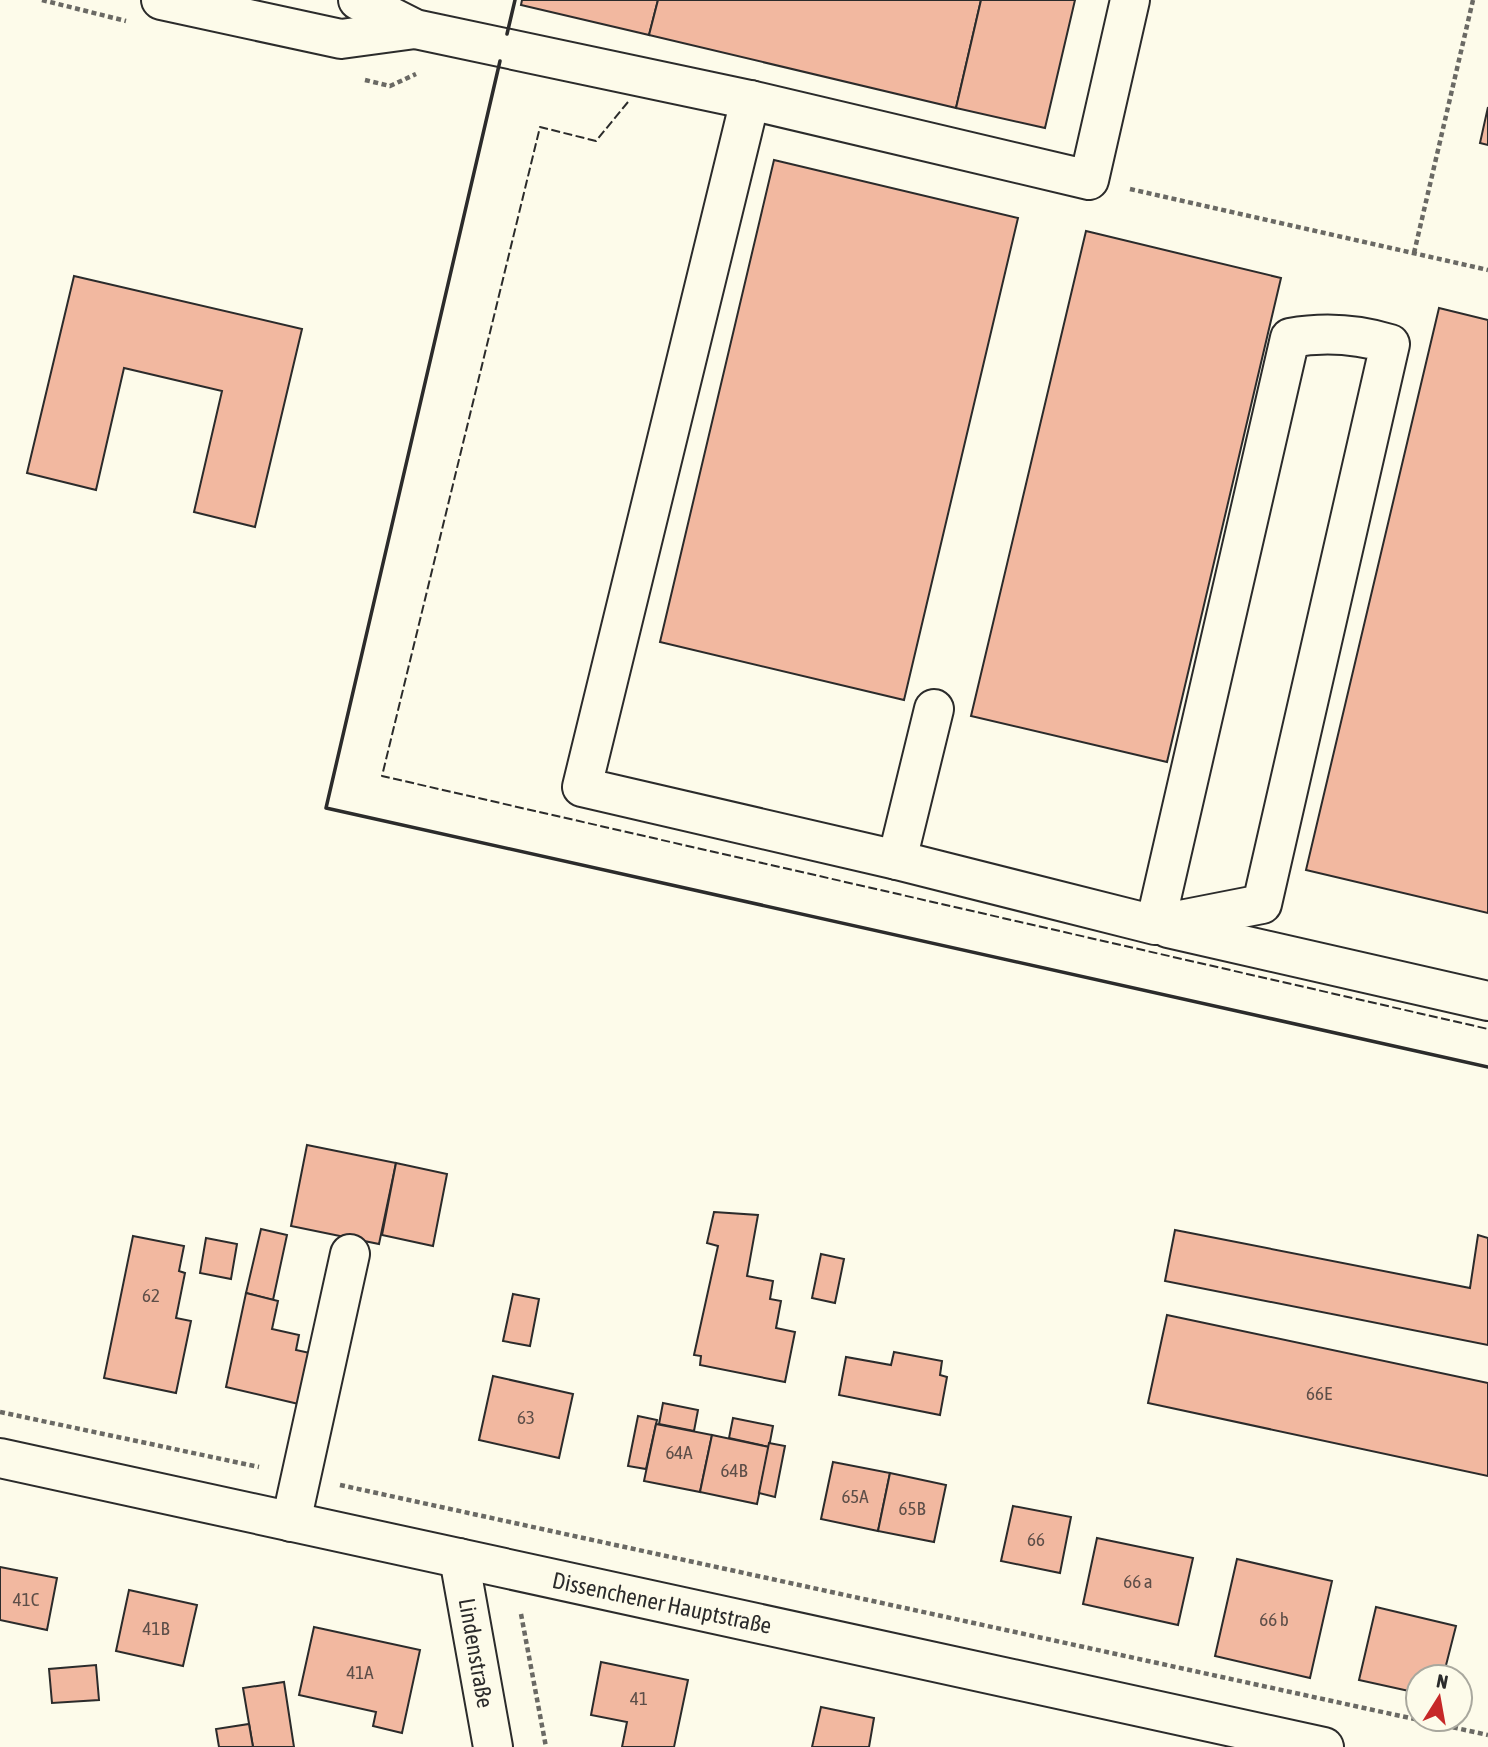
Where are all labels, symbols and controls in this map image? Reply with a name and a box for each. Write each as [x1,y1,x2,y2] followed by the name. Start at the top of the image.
[142,1284,160,1306] house number: 62
[1306,1382,1332,1404] house number: 66E
[517,1406,535,1428] house number: 63
[665,1441,693,1463] house number: 64A
[721,1459,747,1481] house number: 64B
[841,1485,869,1507] house number: 65A
[899,1497,925,1519] house number: 65B
[1027,1528,1045,1550] house number: 66
[550,1567,774,1639] street label: Dissenchener Hauptstraße
[1123,1570,1153,1592] house number: 66 a
[13,1588,40,1610] house number: 41C
[454,1596,498,1710] street label: Lindenstraße
[1259,1608,1289,1630] house number: 66 b
[143,1617,169,1639] house number: 41B
[346,1661,374,1683] house number: 41A
[1404,1663,1474,1733] north arrow
[1435,1669,1450,1693] text: N
[630,1687,648,1709] house number: 41

